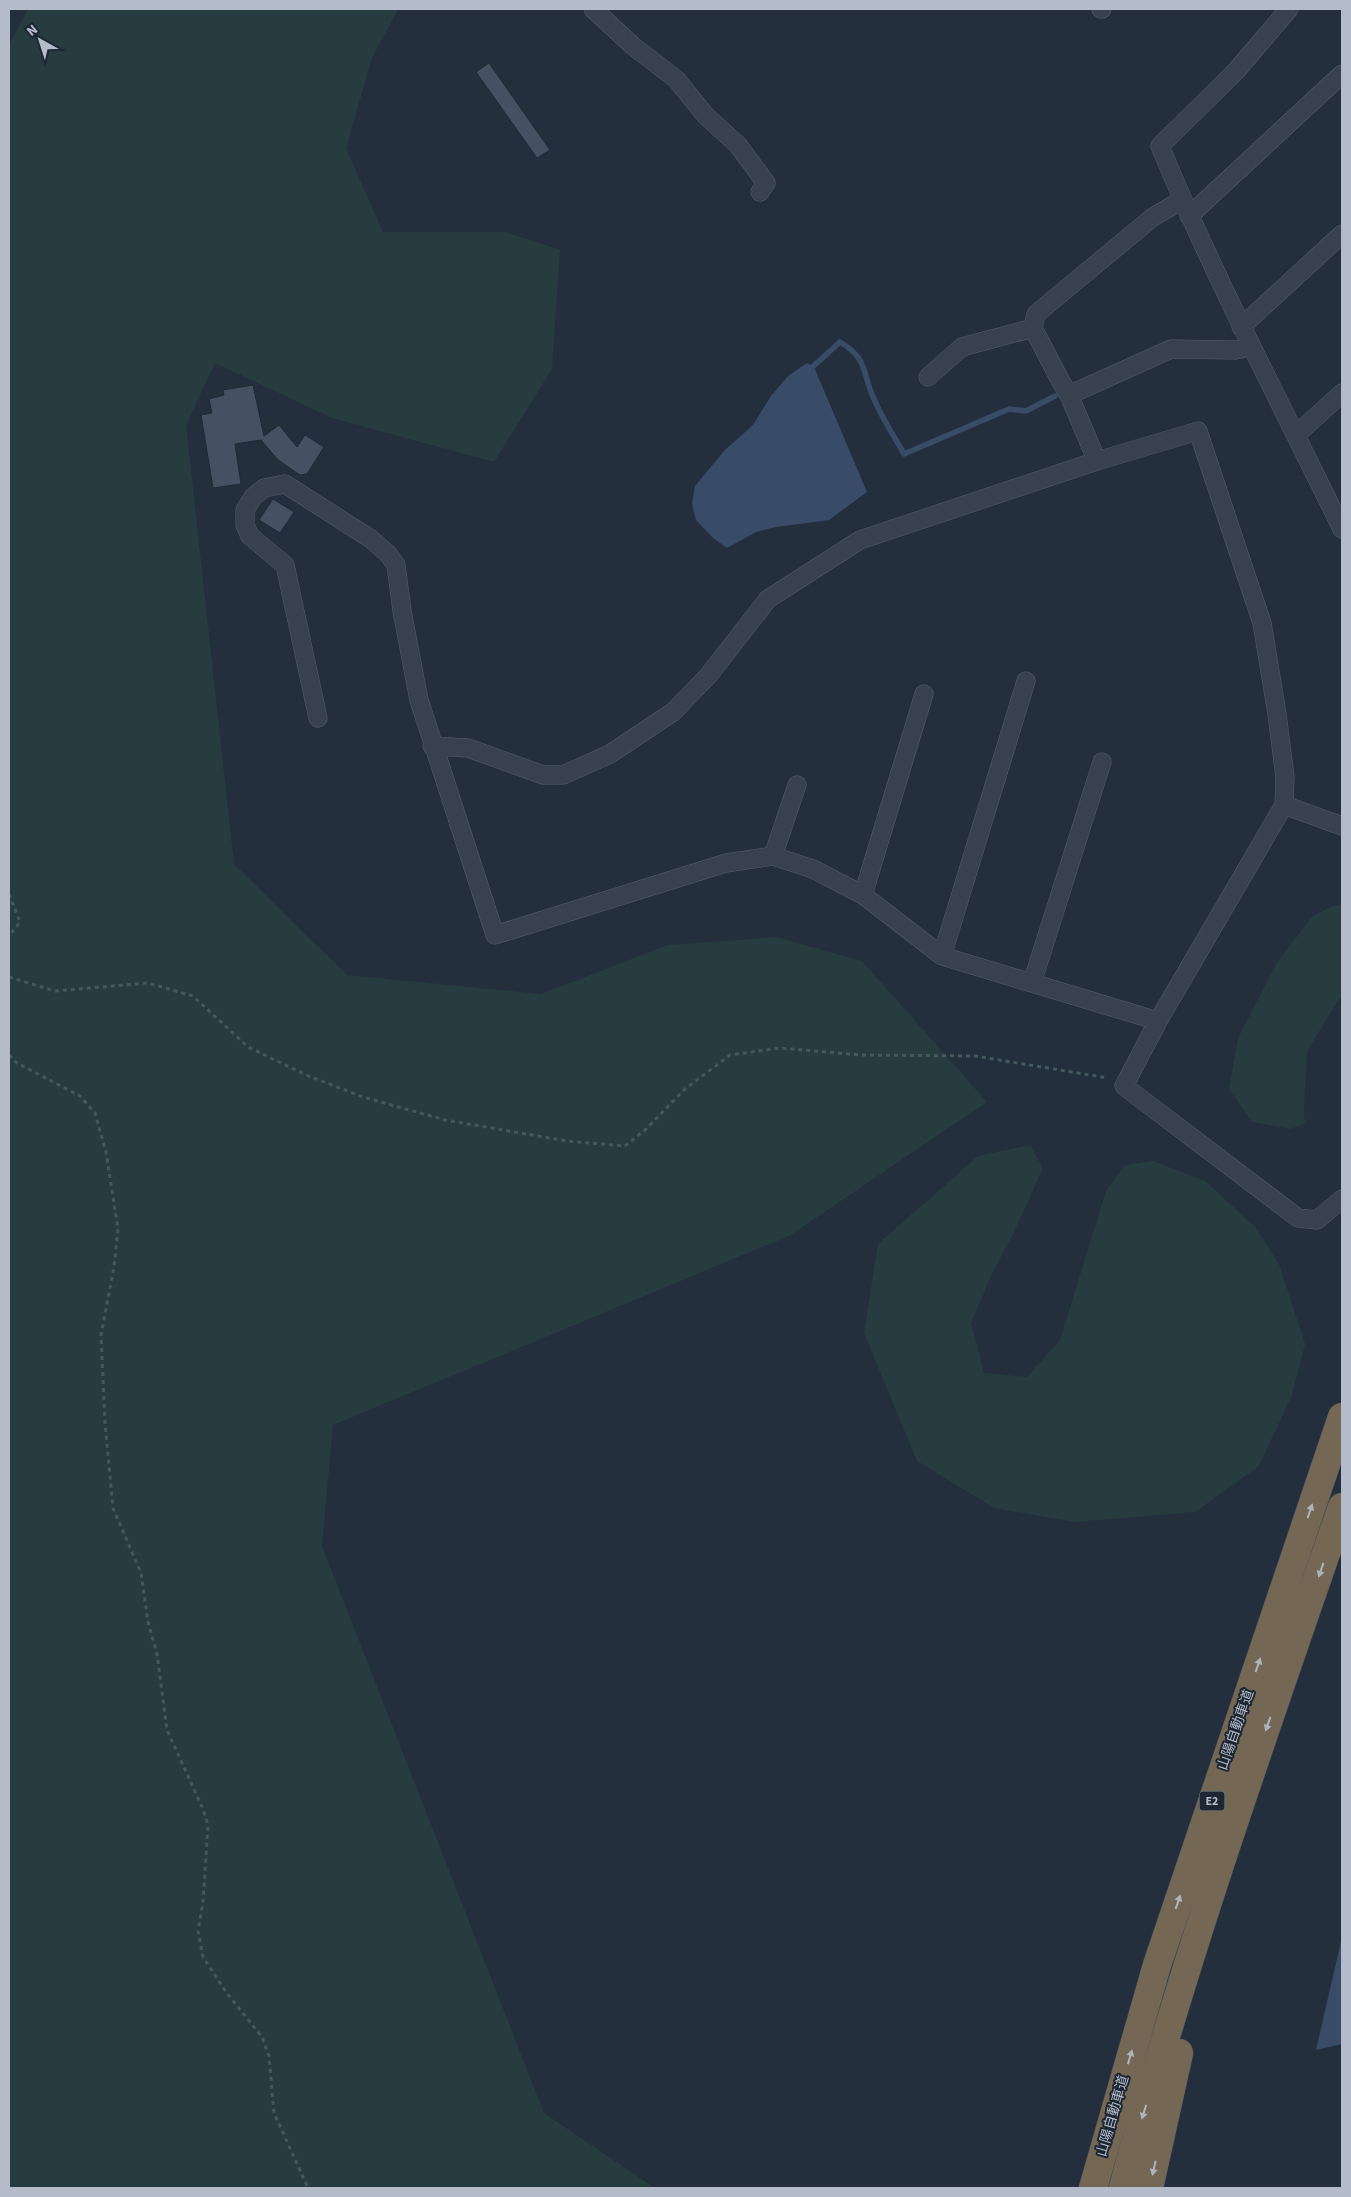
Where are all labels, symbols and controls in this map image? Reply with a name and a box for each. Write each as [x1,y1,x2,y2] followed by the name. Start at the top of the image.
[15,15,65,65] north arrow
[23,20,42,41] text: N
[1306,1503,1314,1518] one-way arrow
[1316,1563,1324,1578] one-way arrow
[1254,1657,1262,1672] one-way arrow
[1213,1687,1259,1773] street label: 山陽自動車道
[1263,1716,1271,1731] one-way arrow
[1200,1792,1224,1810] road number: E2
[1174,1894,1182,1909] one-way arrow
[1127,2050,1135,2065] one-way arrow
[1092,2073,1134,2159] street label: 山陽自動車道
[1140,2105,1148,2120] one-way arrow
[1150,2160,1158,2175] one-way arrow

